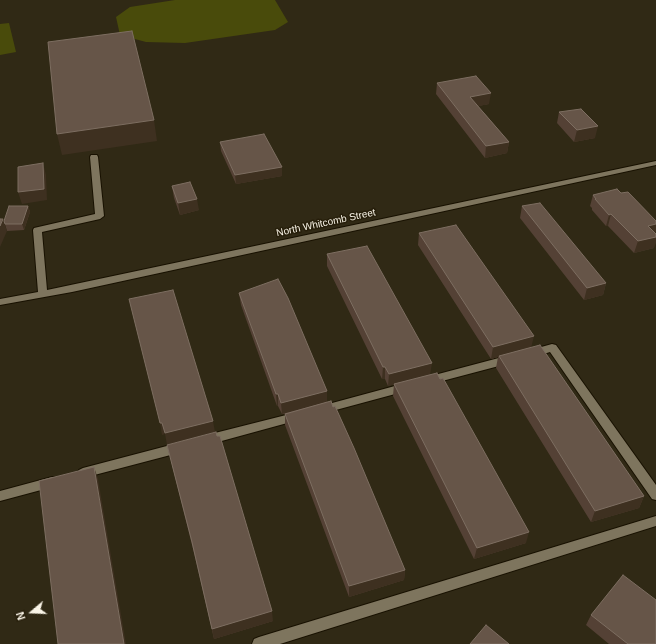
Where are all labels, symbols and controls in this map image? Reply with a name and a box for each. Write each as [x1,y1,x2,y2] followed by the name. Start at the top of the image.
[275,207,377,239] street label: North Whitcomb Street
[12,592,52,632] north arrow
[14,610,28,622] text: N

